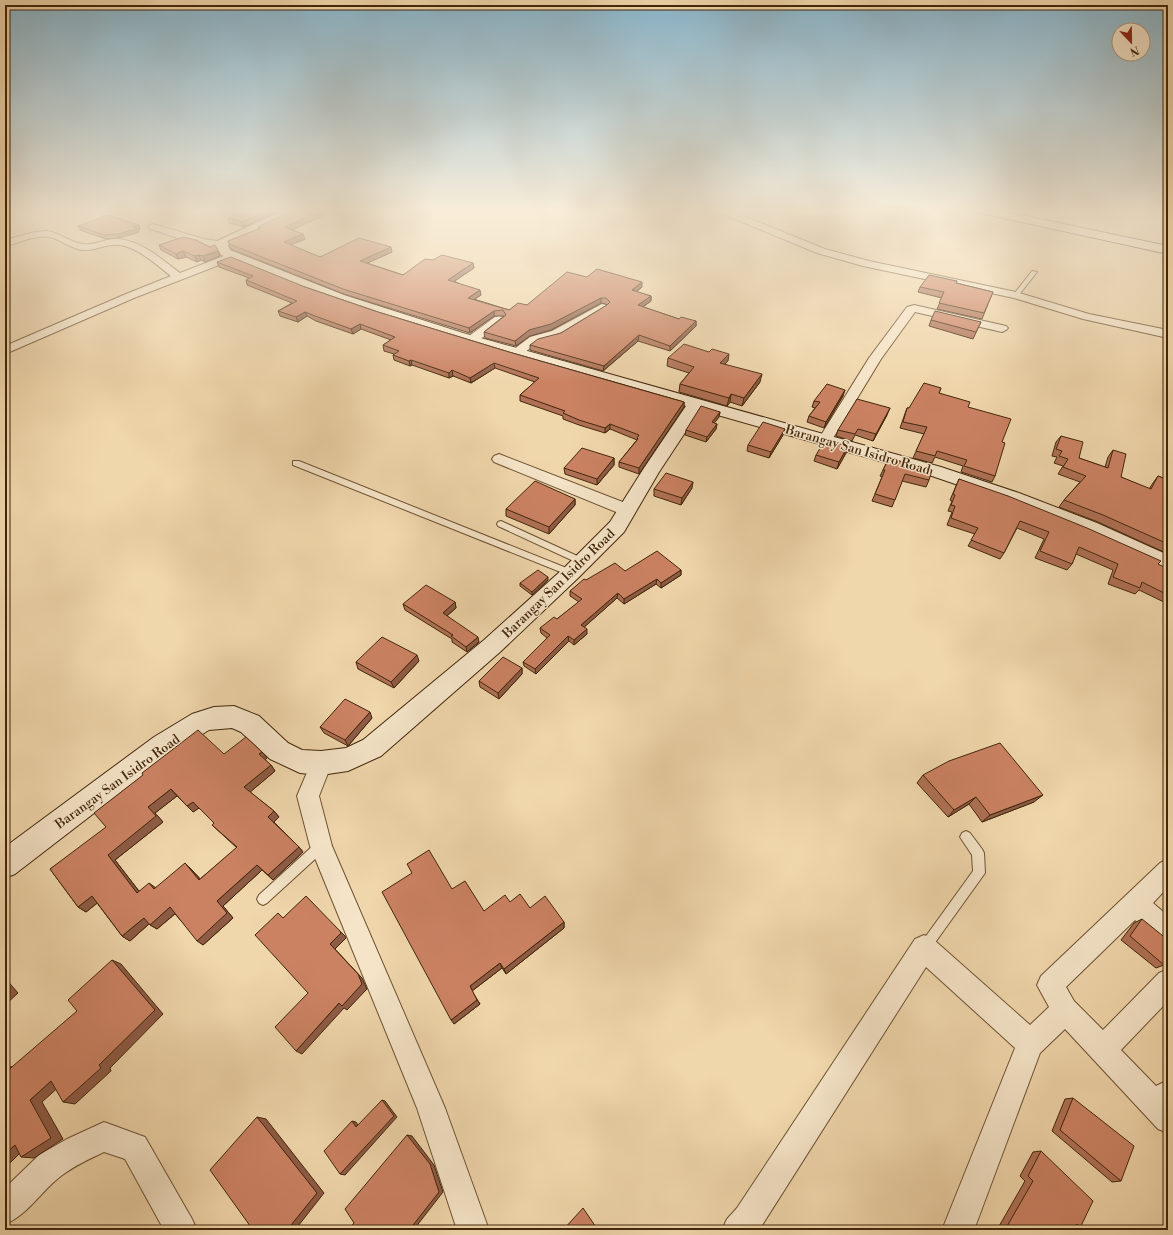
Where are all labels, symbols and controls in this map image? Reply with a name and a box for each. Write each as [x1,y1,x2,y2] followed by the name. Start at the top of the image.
[1111,22,1151,62] north arrow
[1127,42,1141,59] text: N
[782,421,933,479] street label: Barangay San Isidro Road
[498,525,619,642] street label: Barangay San Isidro Road
[51,731,184,833] street label: Barangay San Isidro Road

